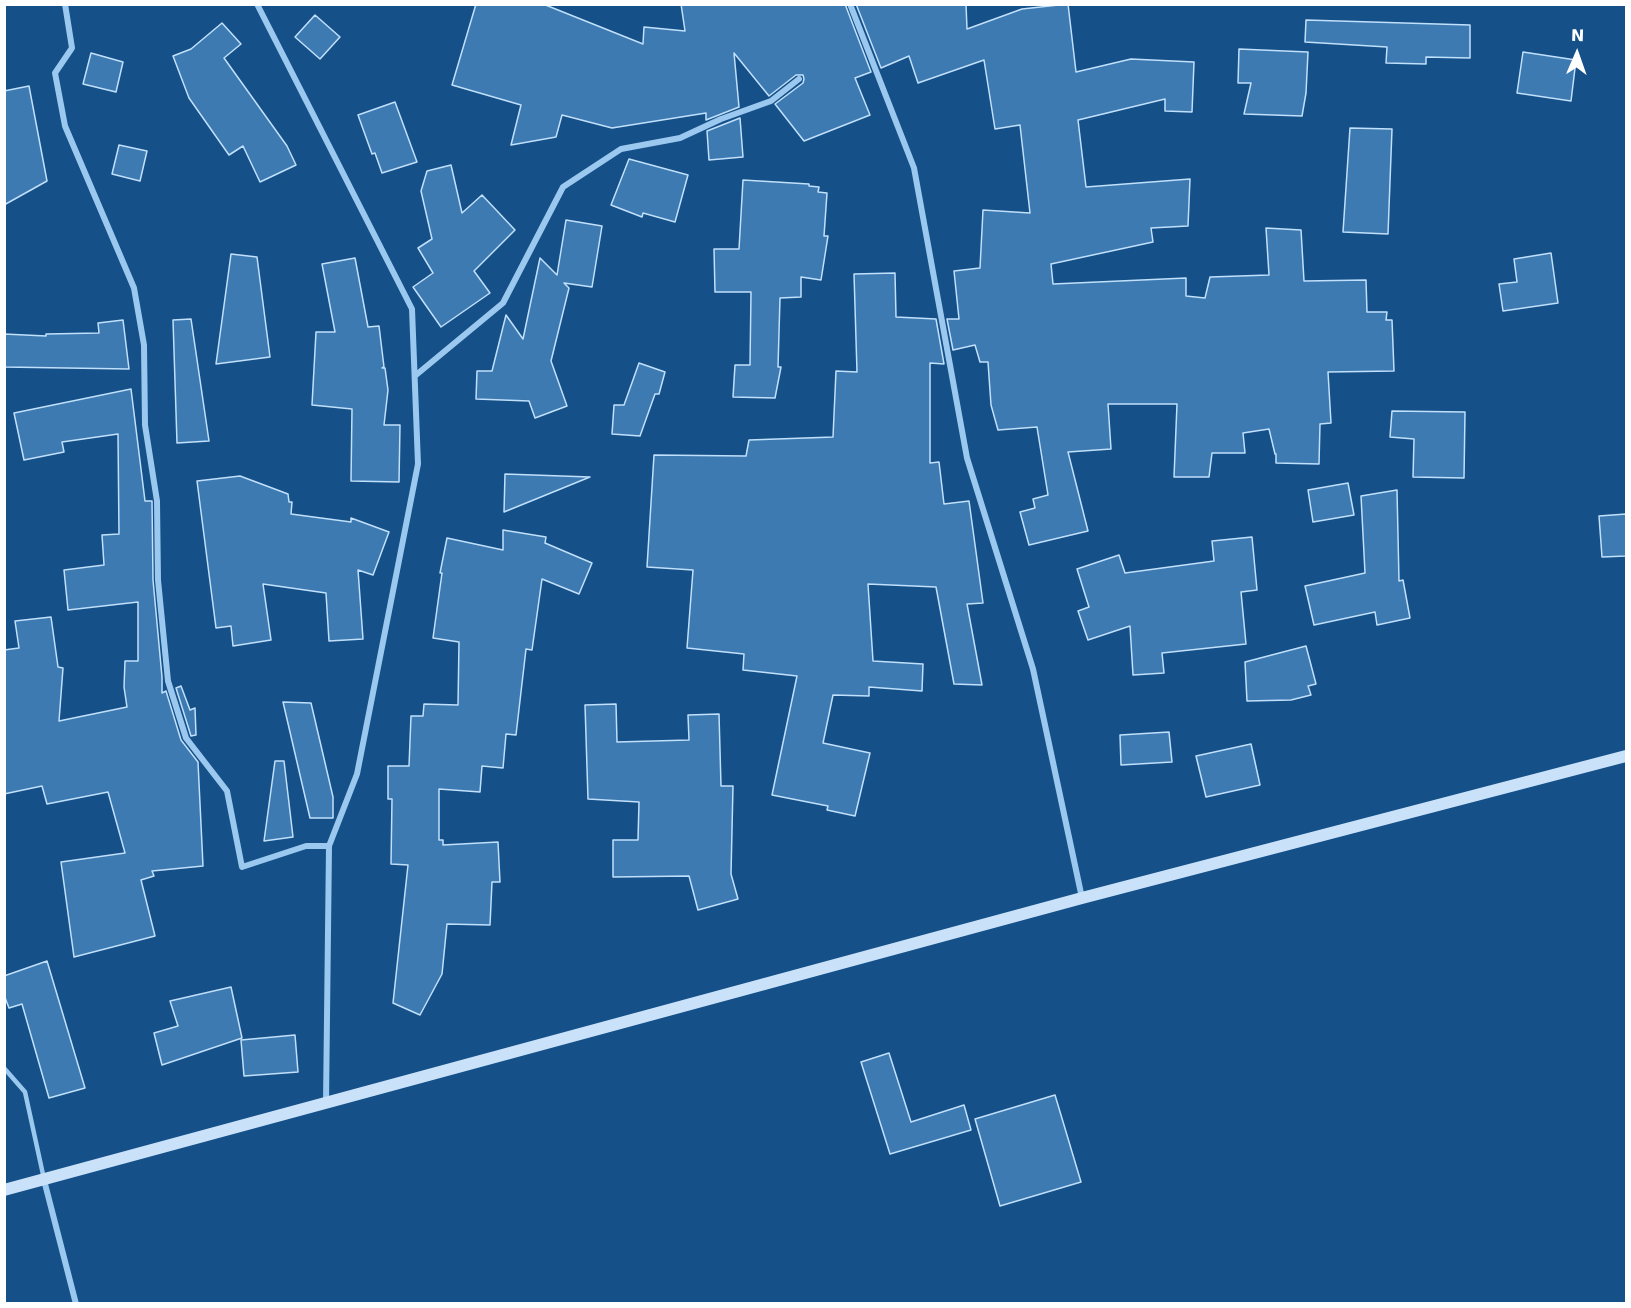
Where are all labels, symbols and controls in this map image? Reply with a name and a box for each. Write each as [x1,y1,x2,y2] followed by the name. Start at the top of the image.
[1547,24,1607,84] north arrow
[1571,26,1585,45] text: N

